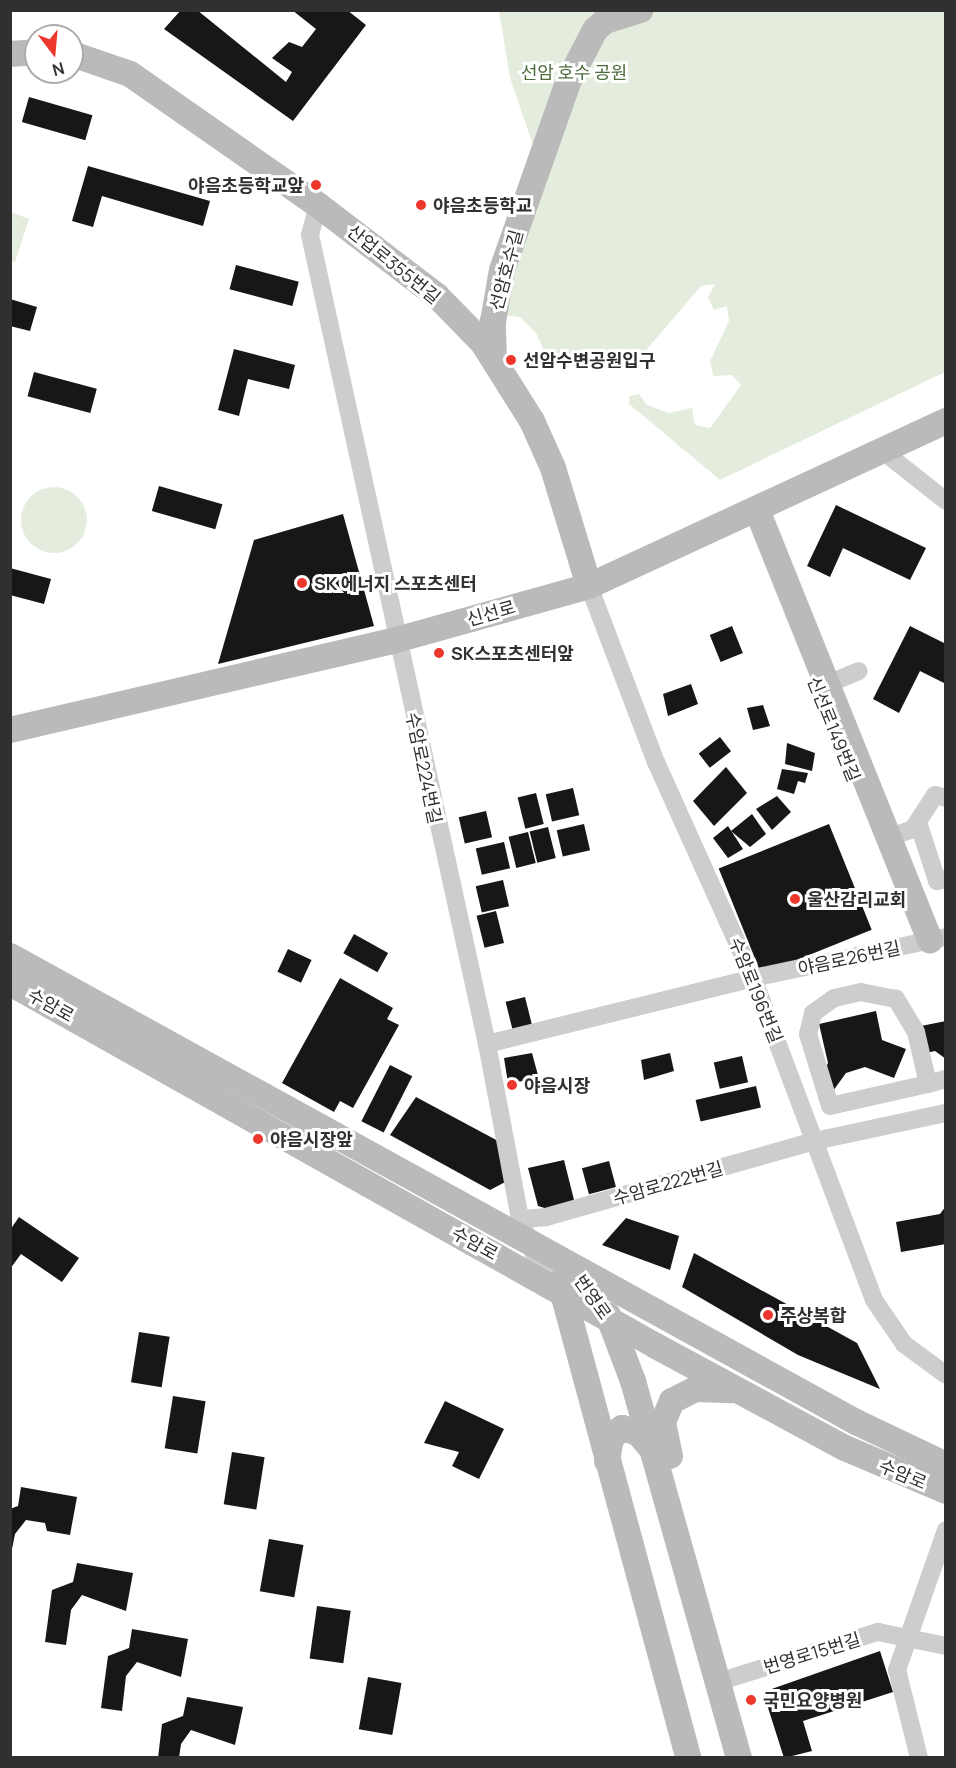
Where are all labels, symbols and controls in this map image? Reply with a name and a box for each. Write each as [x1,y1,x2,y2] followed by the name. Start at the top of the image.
[24,24,84,84] north arrow
[50,57,67,82] text: N
[521,61,627,83] park label: 선암 호수 공원
[188,174,304,196] place label: 야음초등학교앞
[309,178,323,192] marker: 야음초등학교앞
[433,194,532,216] place label: 야음초등학교
[414,198,428,212] marker: 야음초등학교
[343,220,445,308] street label: 산업로355번길
[485,227,527,313] street label: 선암호수길
[523,349,655,371] place label: 선암수변공원입구
[504,353,518,367] marker: 선암수변공원입구
[314,572,477,594] place label: SK 에너지 스포츠센터
[295,576,309,590] marker: SK 에너지 스포츠센터
[464,596,518,630] street label: 신선로
[451,642,574,664] place label: SK스포츠센터앞
[432,646,446,660] marker: SK스포츠센터앞
[803,673,865,785] street label: 신선로149번길
[402,710,446,826] street label: 수암로224번길
[807,888,906,910] place label: 울산감리교회
[788,892,802,906] marker: 울산감리교회
[725,934,787,1046] street label: 수암로196번길
[796,937,902,979] street label: 야음로26번길
[24,984,78,1026] street label: 수암로
[524,1074,590,1096] place label: 야음시장
[505,1078,519,1092] marker: 야음시장
[270,1128,353,1150] place label: 야음시장앞
[251,1132,265,1146] marker: 야음시장앞
[610,1157,726,1209] street label: 수암로222번길
[448,1222,502,1264] street label: 수암로
[570,1270,616,1324] street label: 번영로
[780,1304,846,1326] place label: 주상복합
[761,1308,775,1322] marker: 주상복합
[876,1454,930,1494] street label: 수암로
[761,1628,863,1678] street label: 번영로15번길
[763,1689,862,1711] place label: 국민요양병원
[744,1693,758,1707] marker: 국민요양병원

